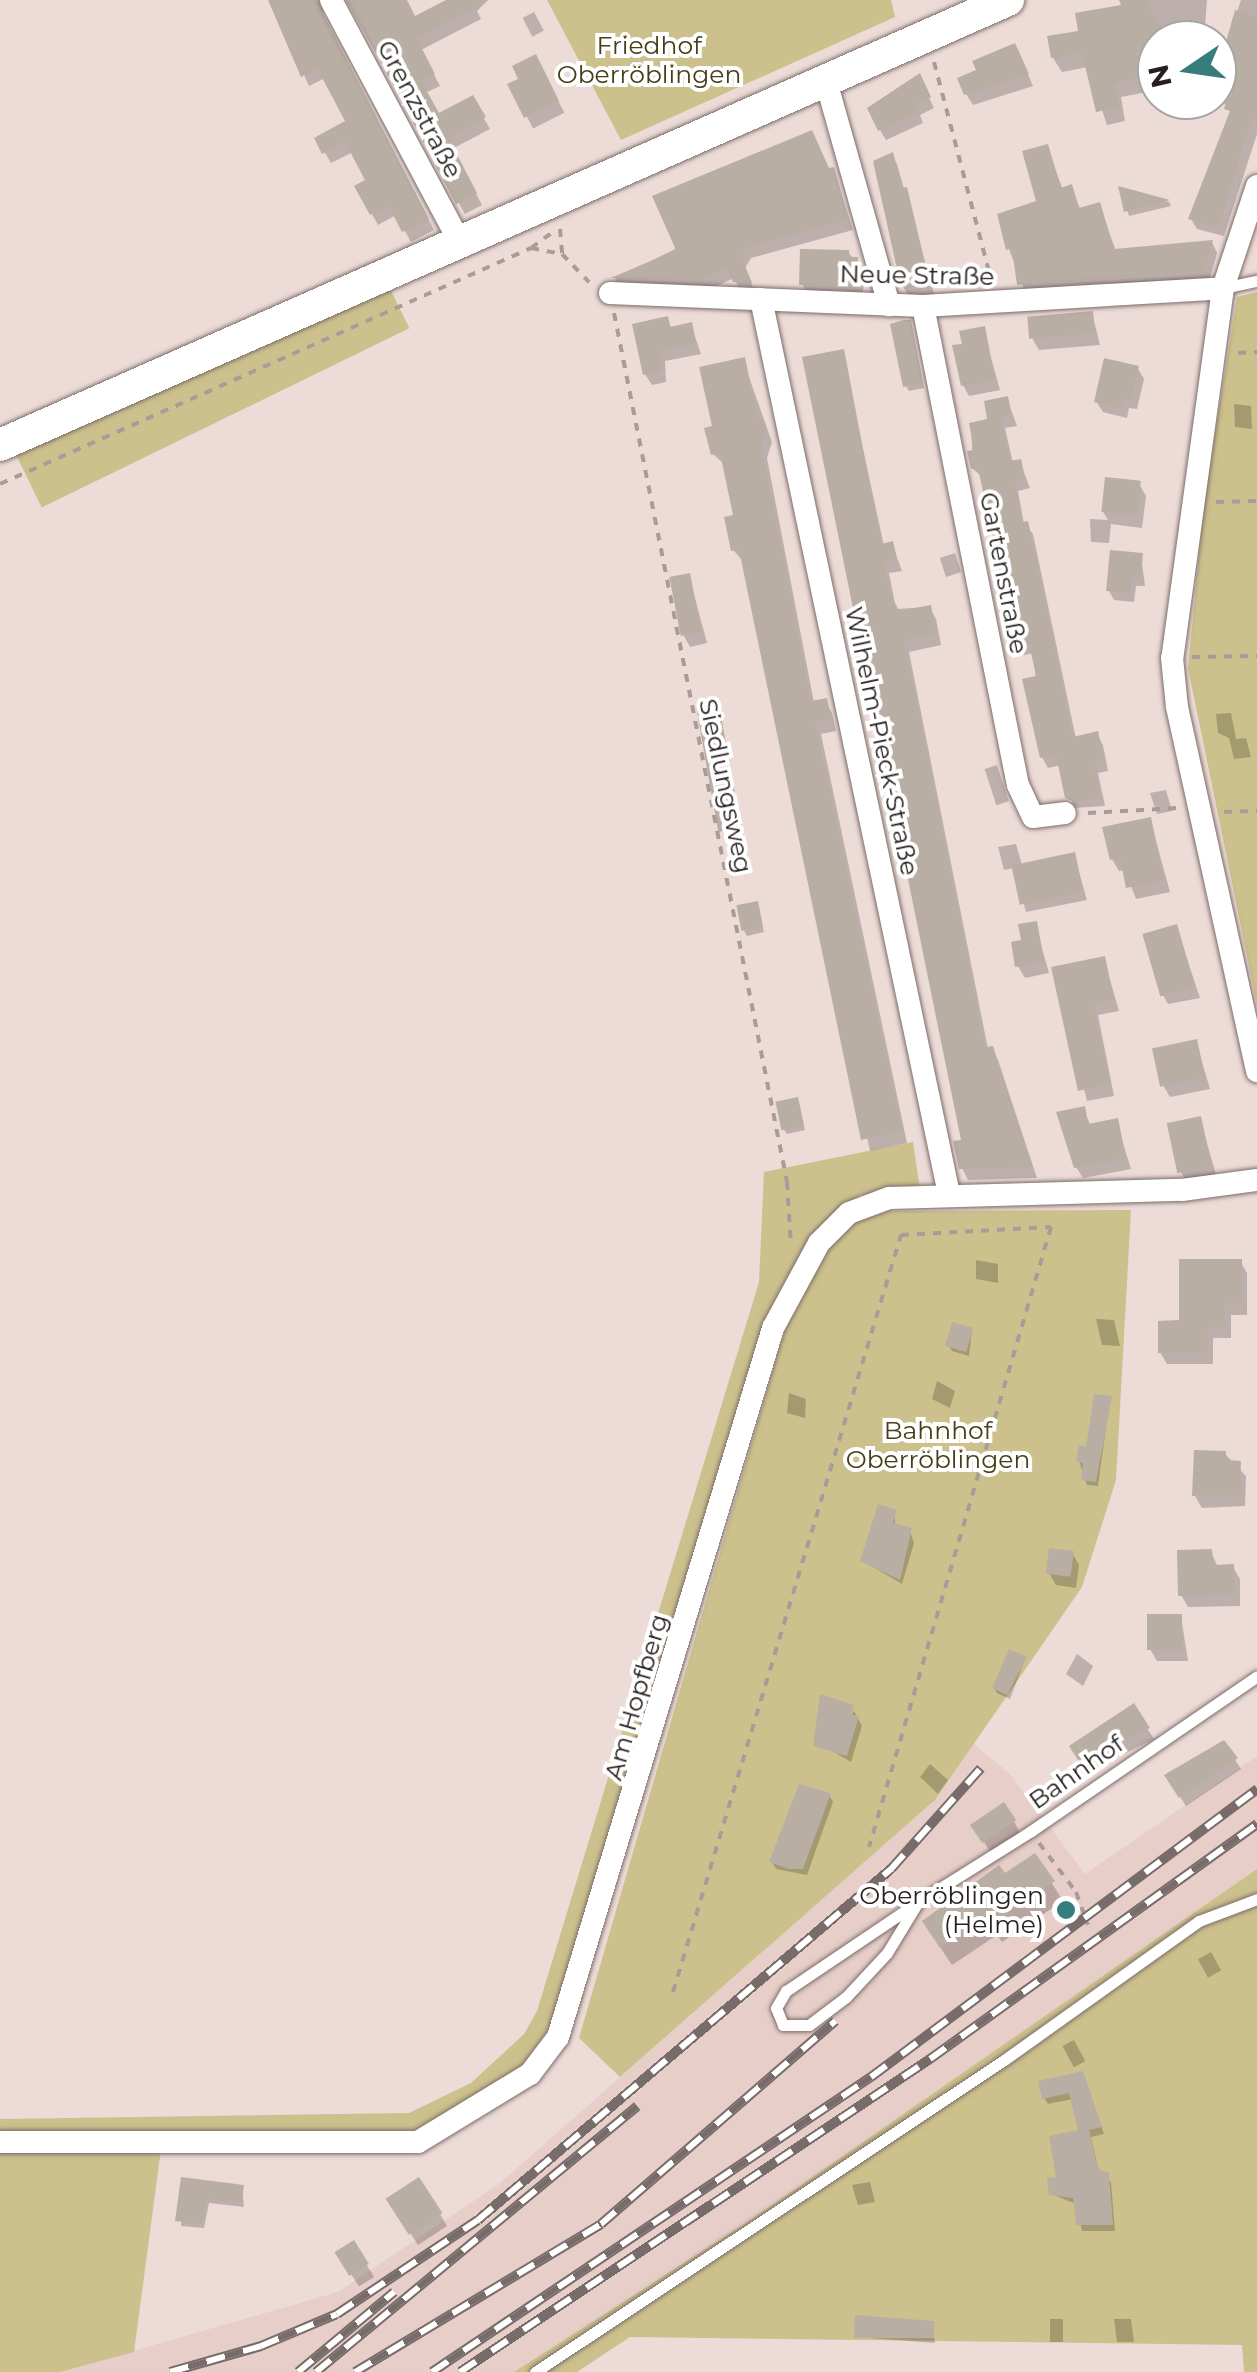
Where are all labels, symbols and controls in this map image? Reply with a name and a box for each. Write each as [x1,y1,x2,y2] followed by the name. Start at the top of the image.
[1137,20,1237,120] north arrow
[557,31,741,90] park label: Friedhof Oberröblingen
[371,35,469,183] street label: Grenzstraße
[1141,61,1179,91] text: N
[839,259,995,291] street label: Neue Straße
[974,490,1034,656] street label: Gartenstraße
[839,604,925,878] street label: Wilhelm-Pieck-Straße
[693,696,759,876] street label: Siedlungsweg
[846,1416,1030,1475] park label: Bahnhof Oberröblingen
[598,1611,674,1783] street label: Am Hopfberg
[1023,1729,1129,1815] street label: Bahnhof
[859,1881,1044,1940] place label: Oberröblingen (Helme)
[1053,1897,1079,1923] marker: Oberröblingen (Helme)

